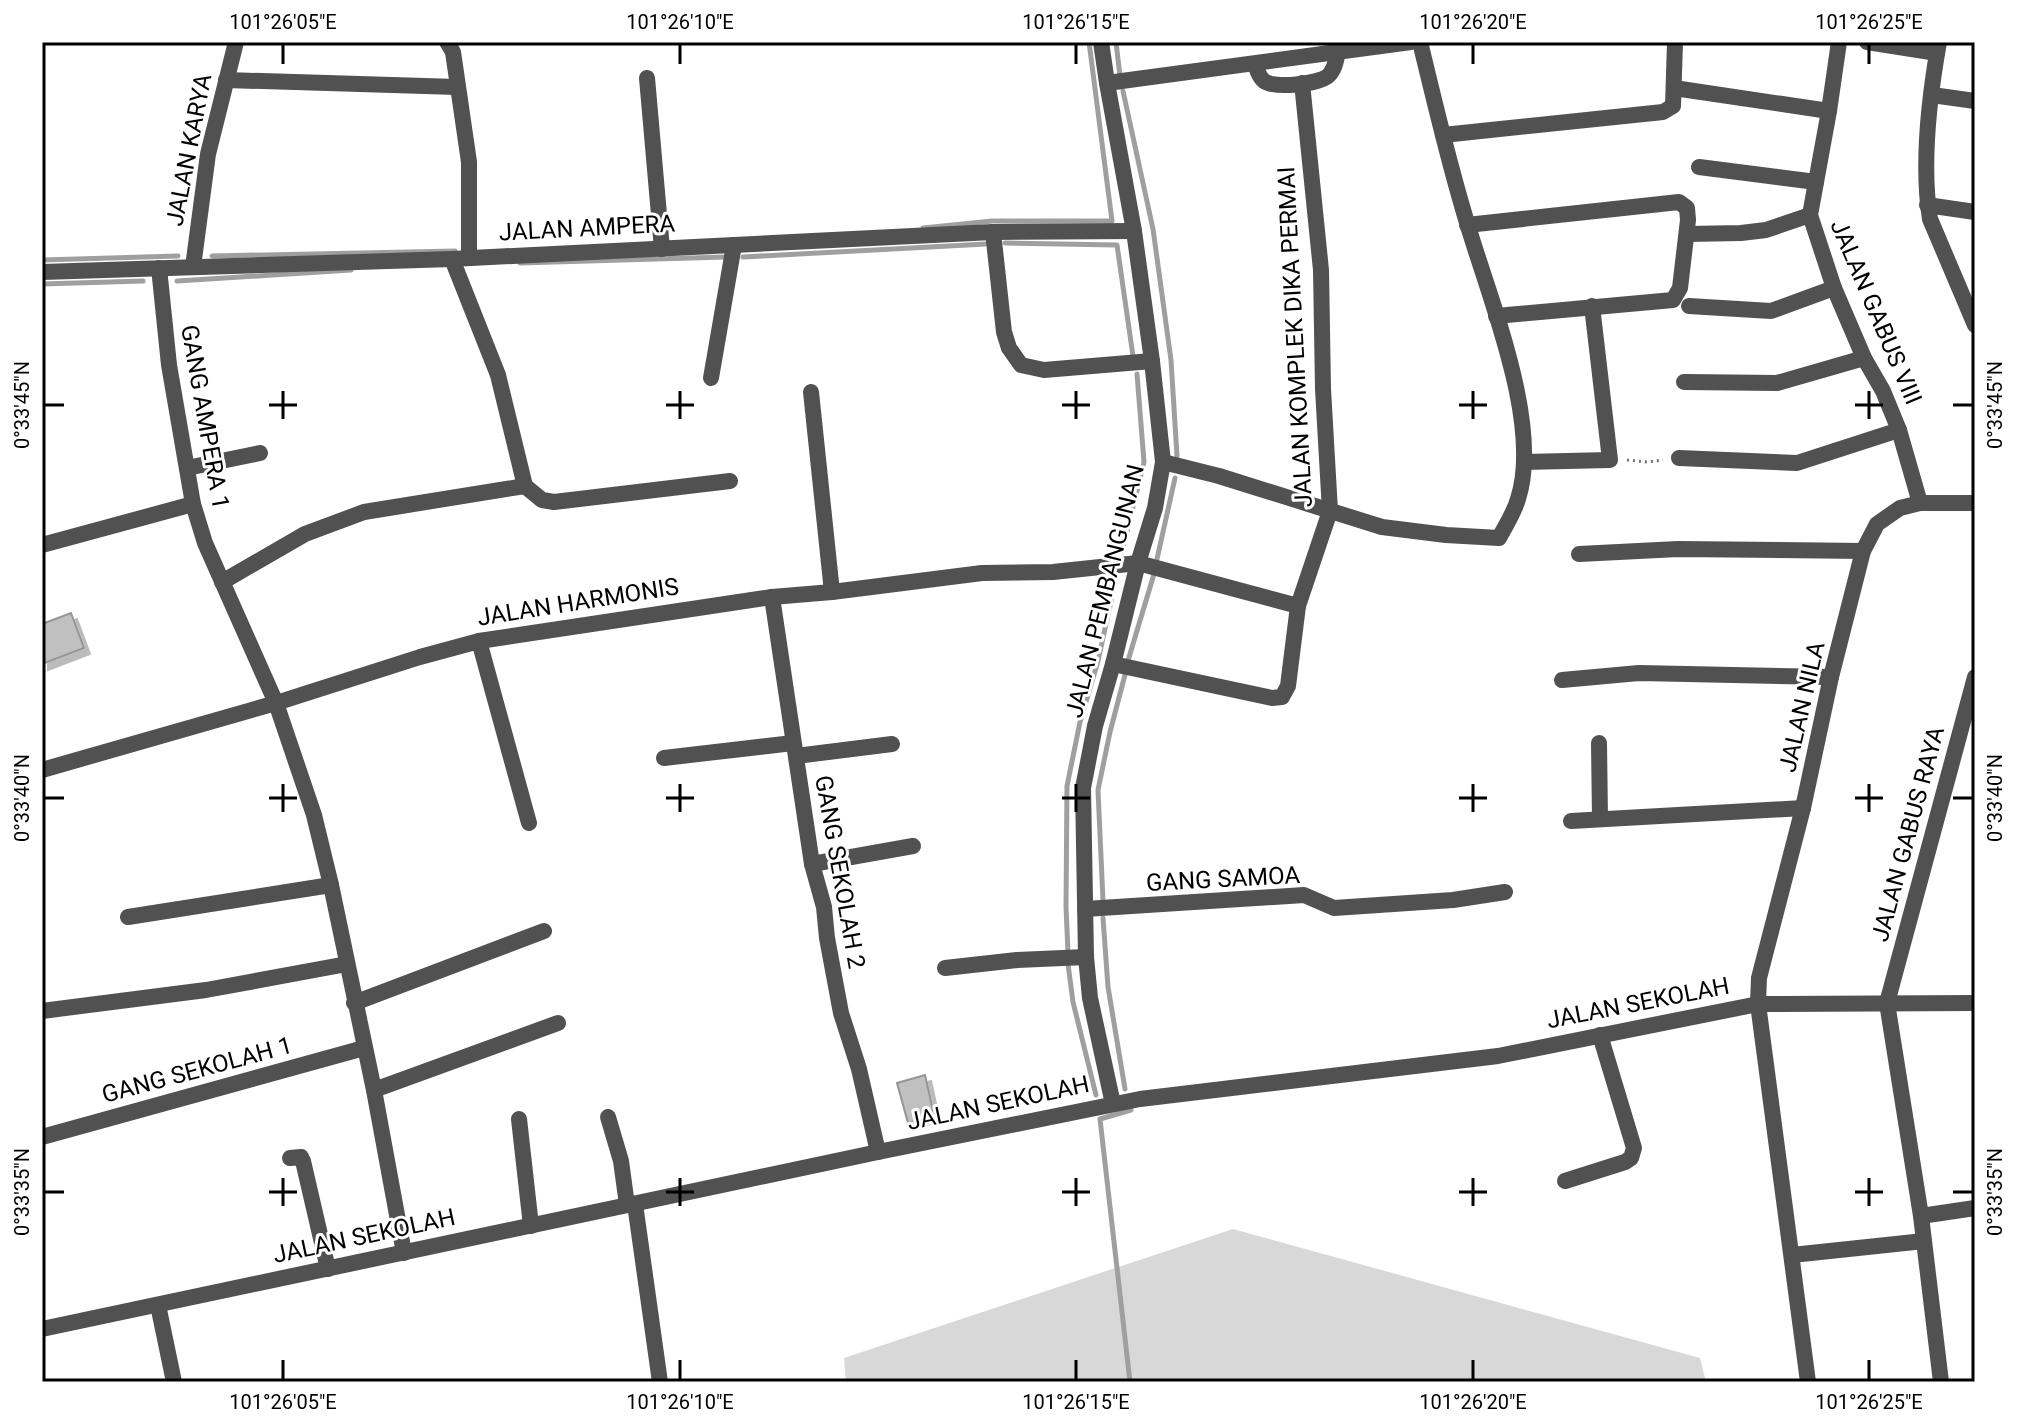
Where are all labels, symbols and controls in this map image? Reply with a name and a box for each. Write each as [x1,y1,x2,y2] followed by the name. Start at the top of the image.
[229,10,337,34] text: 101°26'05"E
[626,10,734,34] text: 101°26'10"E
[1022,10,1130,34] text: 101°26'15"E
[1419,10,1527,34] text: 101°26'20"E
[1815,10,1923,34] text: 101°26'25"E
[161,71,218,228] street label: JALAN KARYA
[1272,166,1318,508] street label: JALAN KOMPLEK DIKA PERMAI
[498,209,676,247] street label: JALAN AMPERA
[1824,215,1928,409] street label: JALAN GABUS VIII
[175,323,235,511] street label: GANG AMPERA 1
[10,361,34,449] text: 0°33'45"N
[1983,361,2007,449] text: 0°33'45"N
[1060,461,1150,721] street label: JALAN PEMBANGUNAN
[475,572,681,632] street label: JALAN HARMONIS
[1773,639,1831,775] street label: JALAN NILA
[1866,723,1950,945] street label: JALAN GABUS RAYA
[10,754,34,842] text: 0°33'40"N
[1983,754,2007,842] text: 0°33'40"N
[809,773,871,971] street label: GANG SEKOLAH 2
[1145,861,1301,897] street label: GANG SAMOA
[1544,972,1732,1034] street label: JALAN SEKOLAH
[99,1031,295,1109] street label: GANG SEKOLAH 1
[904,1070,1092,1136] street label: JALAN SEKOLAH
[10,1148,34,1236] text: 0°33'35"N
[1983,1148,2007,1236] text: 0°33'35"N
[270,1203,458,1269] street label: JALAN SEKOLAH
[229,1390,337,1414] text: 101°26'05"E
[626,1390,734,1414] text: 101°26'10"E
[1022,1390,1130,1414] text: 101°26'15"E
[1419,1390,1527,1414] text: 101°26'20"E
[1815,1390,1923,1414] text: 101°26'25"E

